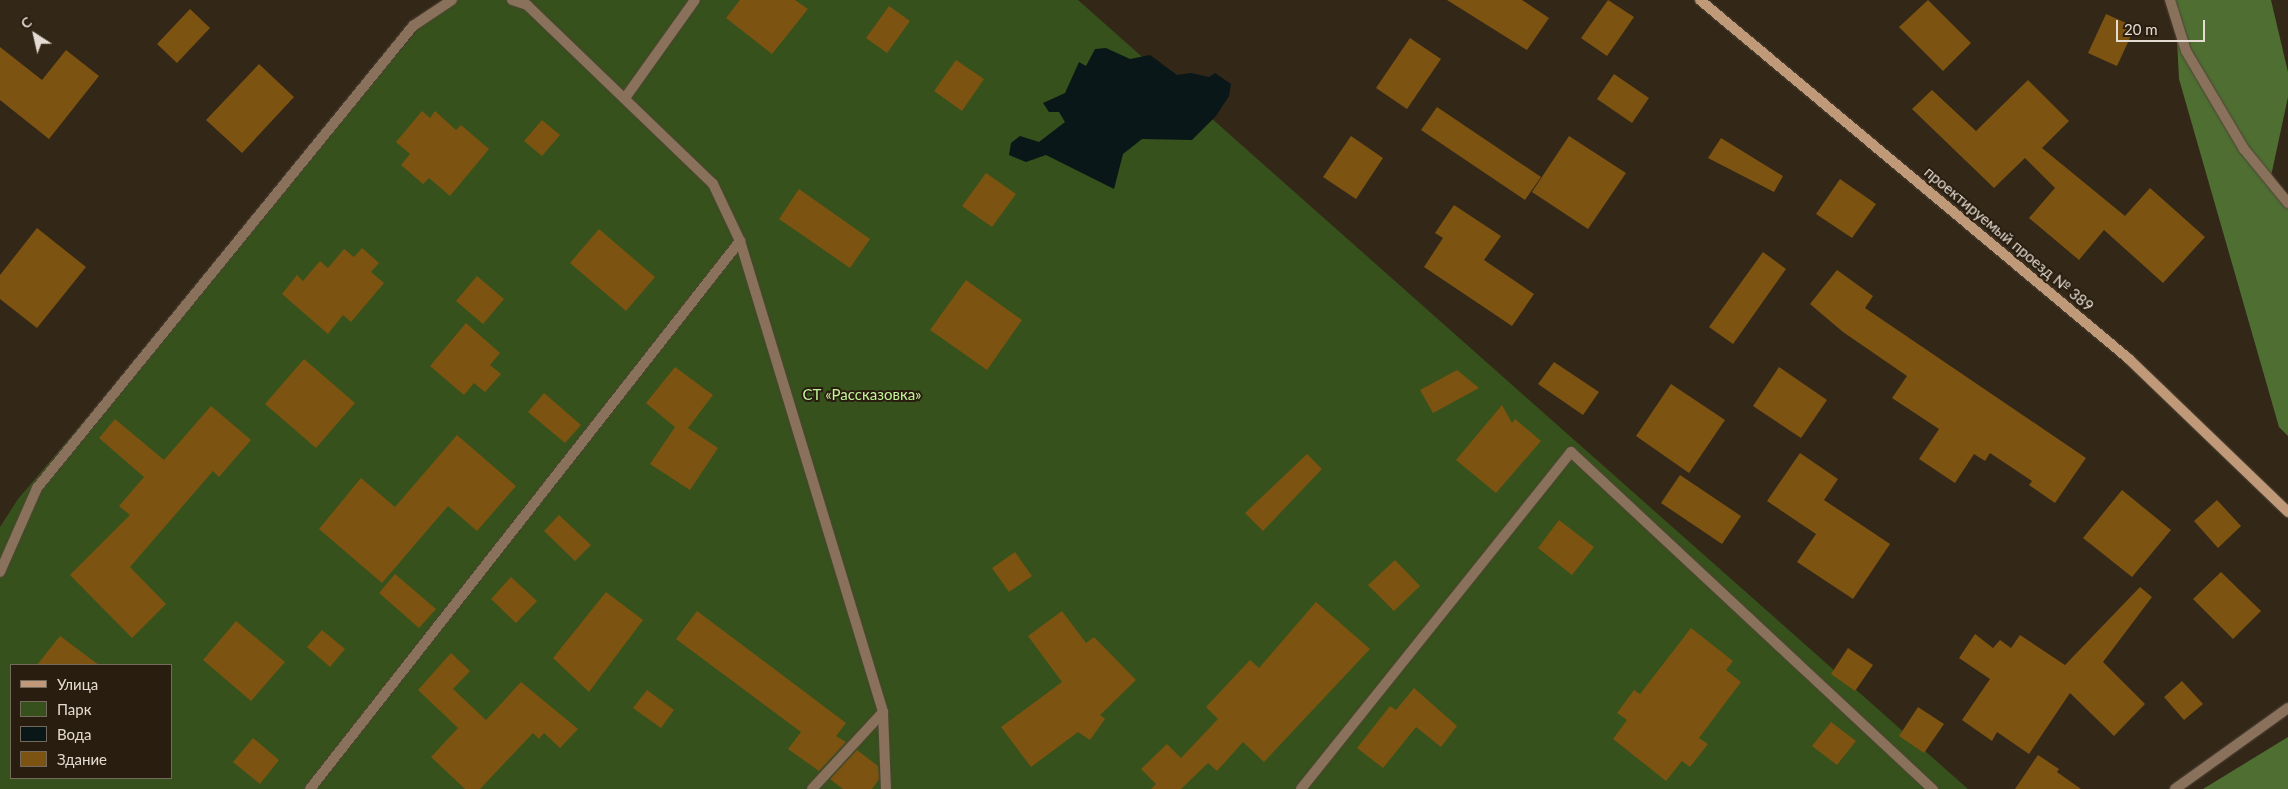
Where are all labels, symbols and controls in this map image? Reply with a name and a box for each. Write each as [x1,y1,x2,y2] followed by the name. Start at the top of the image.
[10,10,60,60] north arrow
[2118,10,2207,42] scale bar
[17,13,35,32] text: С
[2124,20,2158,38] text: 20 m
[1921,163,2097,315] street label: проектируемый проезд № 389
[802,386,922,404] park label: СТ «Рассказовка»
[10,664,172,779] legend
[57,675,98,693] text: Улица
[57,700,91,718] text: Парк
[57,725,92,743] text: Вода
[57,750,107,768] text: Здание

